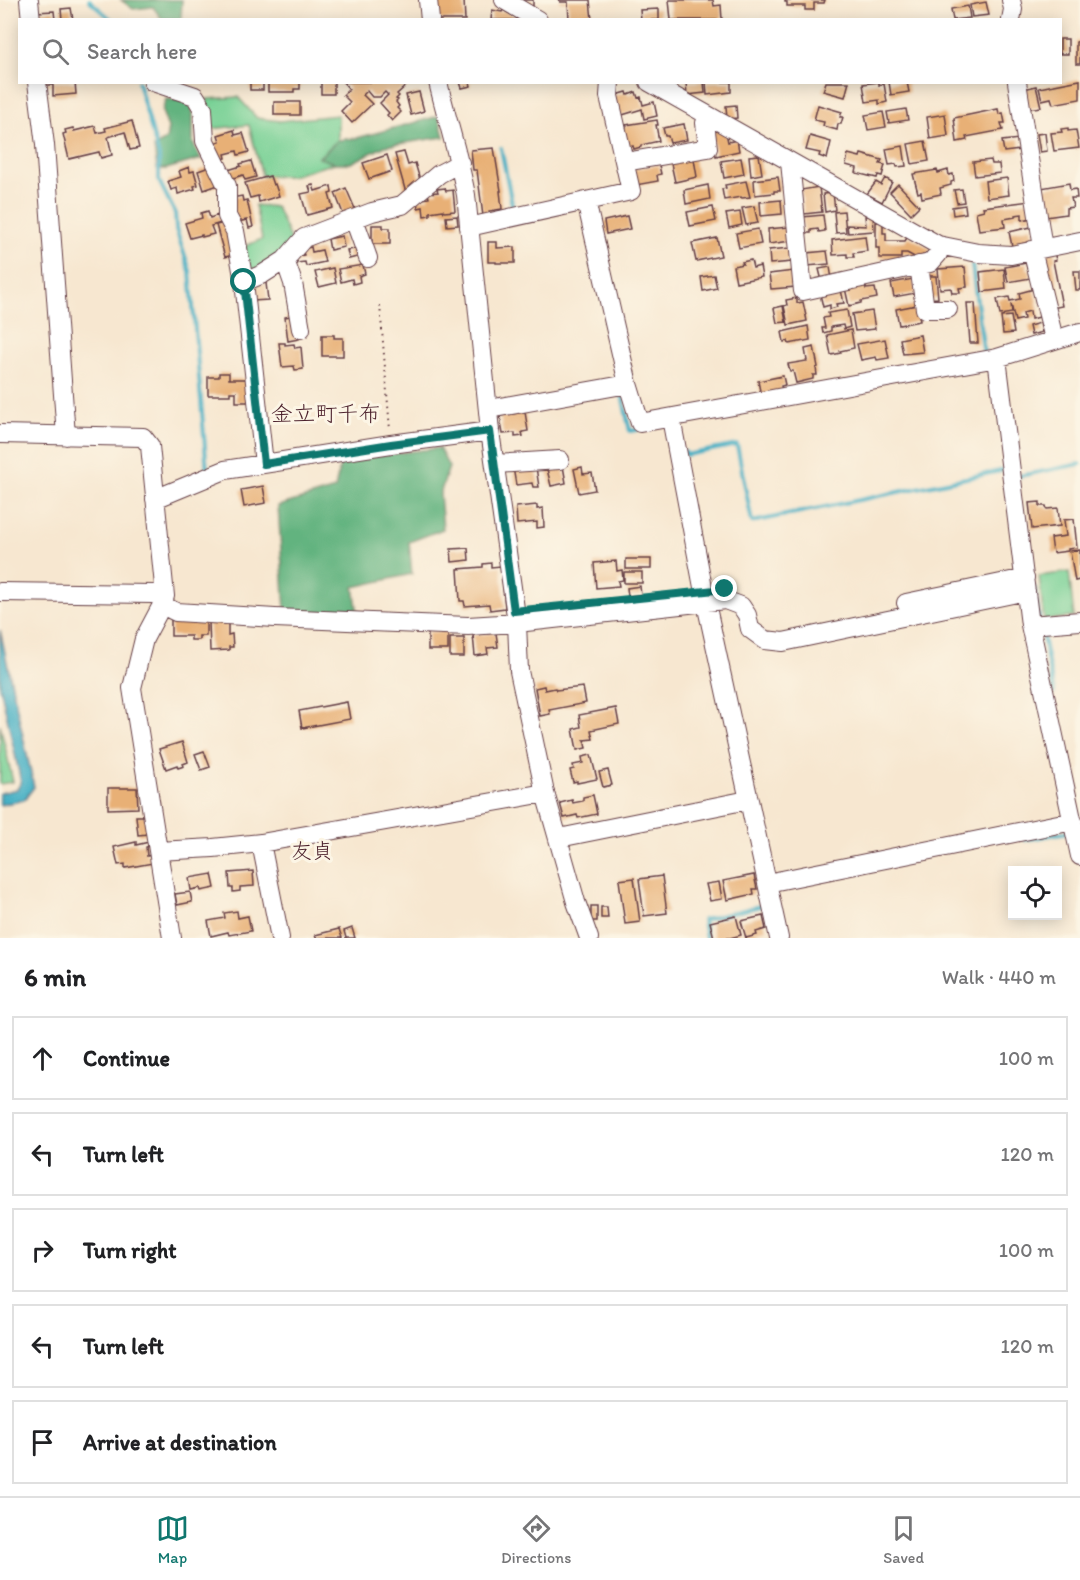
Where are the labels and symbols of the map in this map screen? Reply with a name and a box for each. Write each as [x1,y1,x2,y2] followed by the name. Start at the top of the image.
[230,268,256,294] route start
[271,400,381,427] district label: 金立町千布
[711,575,737,601] route end
[291,838,333,863] district label: 友貞

